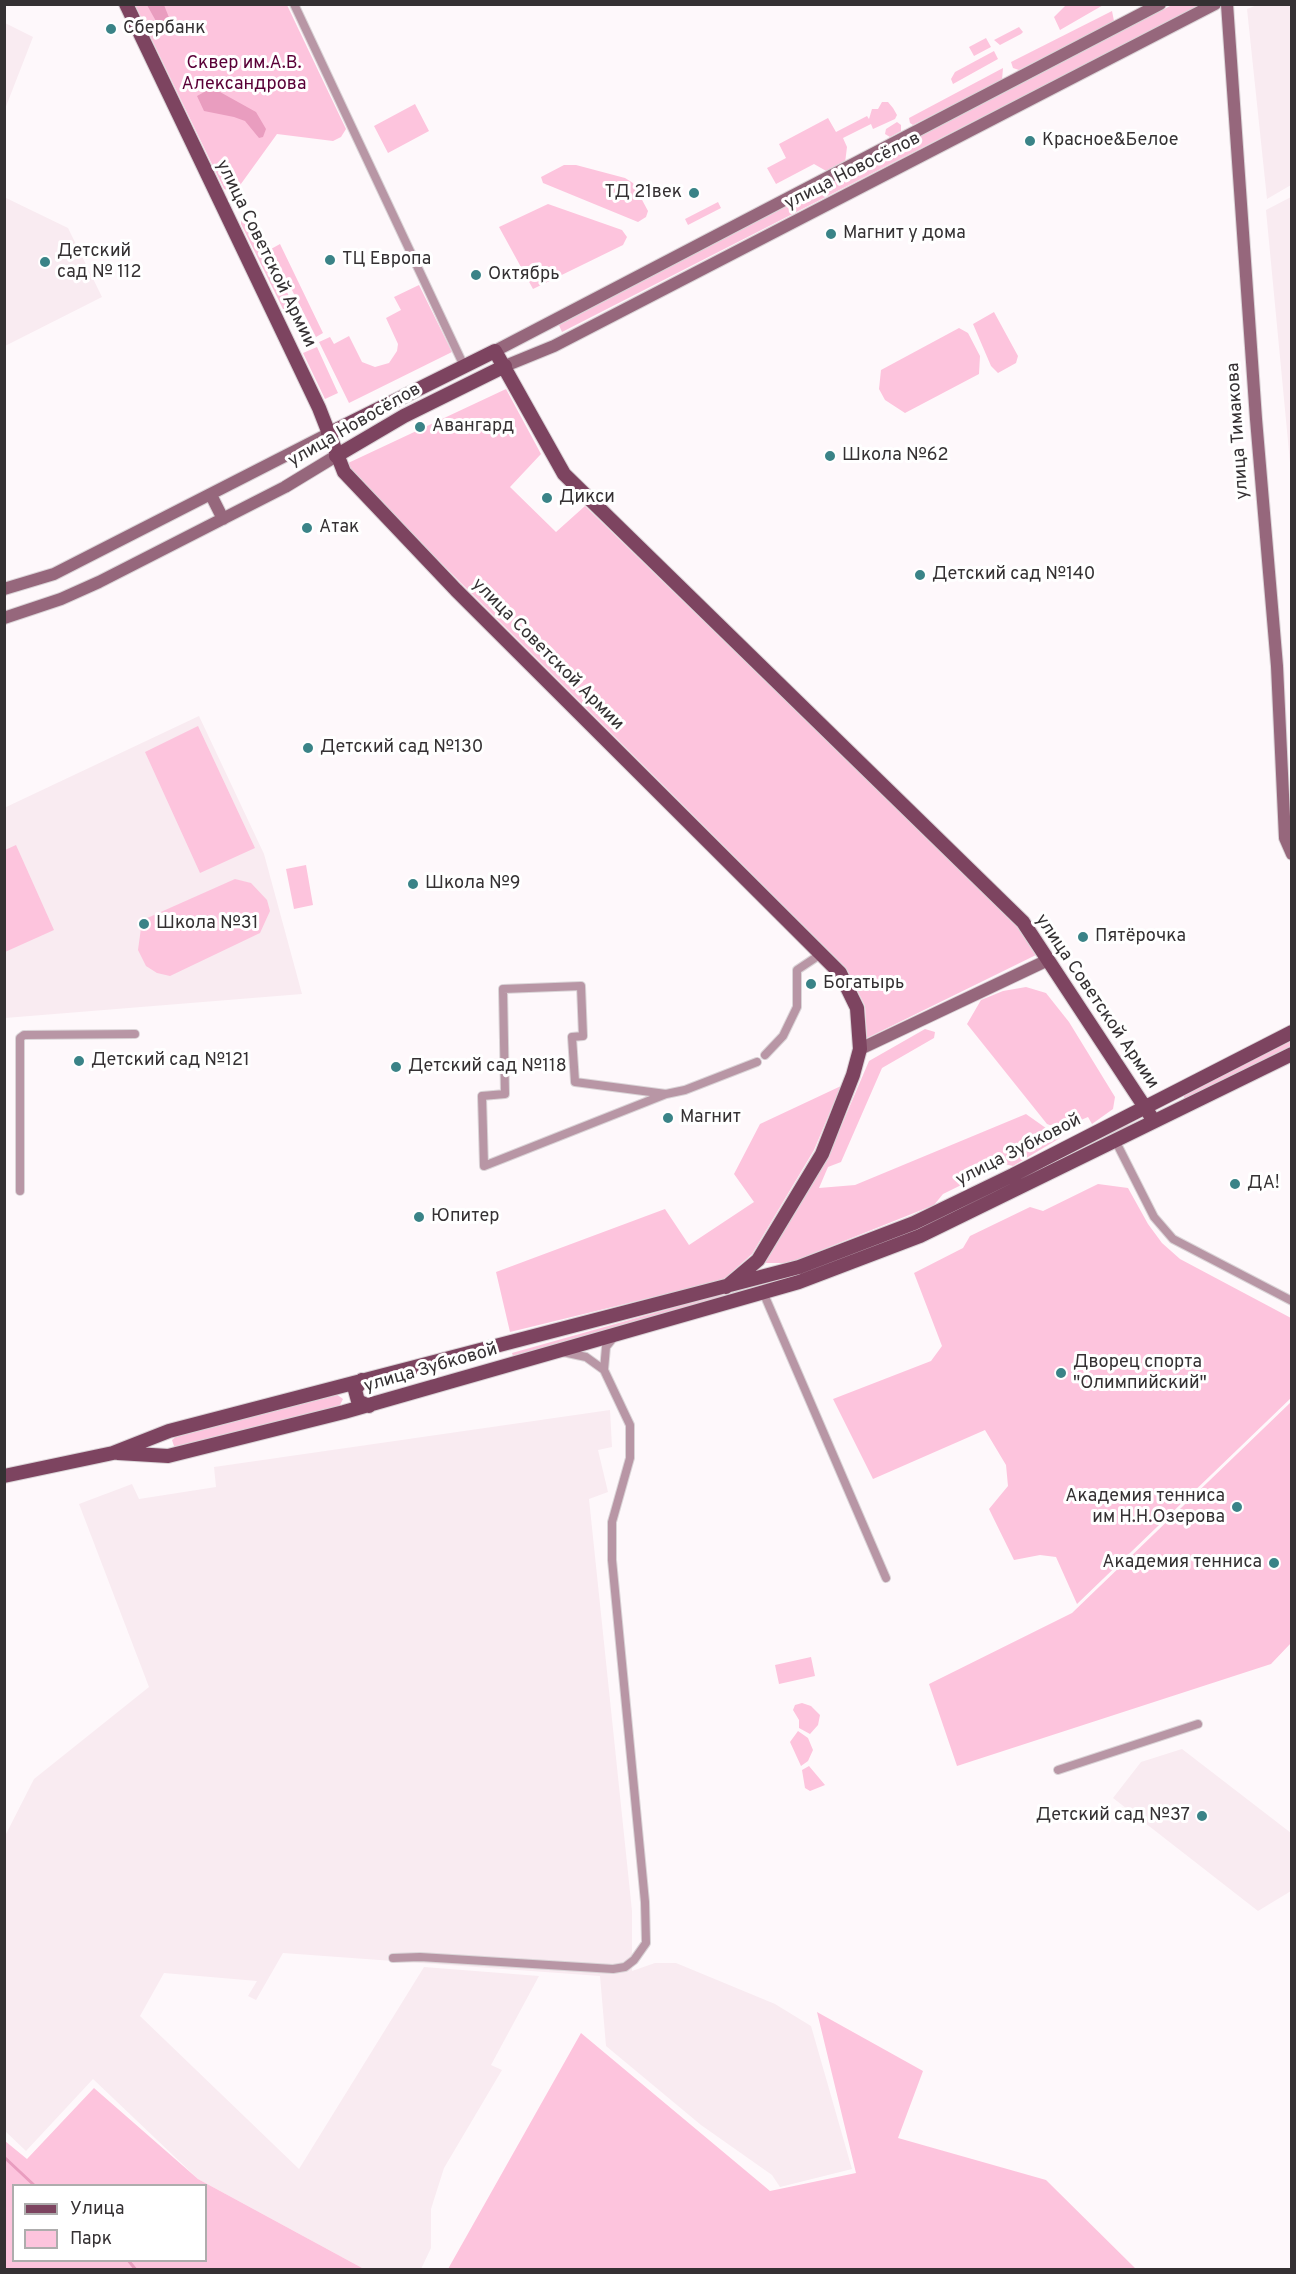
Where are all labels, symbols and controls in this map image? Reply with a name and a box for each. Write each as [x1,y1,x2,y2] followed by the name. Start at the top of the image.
[123,18,206,40] place label: Сбербанк
[104,22,118,36] marker: Сбербанк
[182,53,306,96] park label: Сквер им.А.В. Александрова
[782,128,924,216] street label: улица Новосёлов
[1042,130,1178,152] place label: Красное&Белое
[1023,134,1037,148] marker: Красное&Белое
[210,157,320,351] street label: улица Советской Армии
[605,182,682,204] place label: ТД 21век
[687,186,701,200] marker: ТД 21век
[843,223,966,245] place label: Магнит у дома
[824,227,838,241] marker: Магнит у дома
[57,241,142,284] place label: Детский сад № 112
[342,249,431,271] place label: ТЦ Европа
[323,253,337,267] marker: ТЦ Европа
[38,255,52,269] marker: Детский сад № 112
[488,264,560,286] place label: Октябрь
[469,268,483,282] marker: Октябрь
[1223,362,1255,500] street label: улица Тимакова
[285,379,425,473] street label: улица Новосёлов
[432,416,514,438] place label: Авангард
[413,420,427,434] marker: Авангард
[842,445,949,467] place label: Школа №62
[823,449,837,463] marker: Школа №62
[559,487,615,509] place label: Дикси
[540,491,554,505] marker: Дикси
[319,517,359,539] place label: Атак
[300,521,314,535] marker: Атак
[932,564,1095,586] place label: Детский сад №140
[913,568,927,582] marker: Детский сад №140
[466,574,628,736] street label: улица Советской Армии
[320,737,483,759] place label: Детский сад №130
[301,741,315,755] marker: Детский сад №130
[425,873,521,895] place label: Школа №9
[406,877,420,891] marker: Школа №9
[1029,911,1163,1093] street label: улица Советской Армии
[156,913,258,935] place label: Школа №31
[137,917,151,931] marker: Школа №31
[1095,926,1186,948] place label: Пятёрочка
[1076,930,1090,944] marker: Пятёрочка
[823,973,904,995] place label: Богатырь
[804,977,818,991] marker: Богатырь
[91,1050,250,1072] place label: Детский сад №121
[72,1054,86,1068] marker: Детский сад №121
[408,1056,567,1078] place label: Детский сад №118
[389,1060,403,1074] marker: Детский сад №118
[680,1107,741,1129] place label: Магнит
[953,1110,1085,1192] street label: улица Зубковой
[661,1111,675,1125] marker: Магнит
[1247,1173,1280,1195] place label: ДА!
[1228,1177,1242,1191] marker: ДА!
[431,1206,499,1228] place label: Юпитер
[412,1210,426,1224] marker: Юпитер
[362,1340,500,1398] street label: улица Зубковой
[1073,1352,1207,1394] place label: Дворец спорта "Олимпийский"
[1054,1366,1068,1380] marker: Дворец спорта "Олимпийский"
[1065,1486,1225,1528] place label: Академия тенниса им Н.Н.Озерова
[1230,1500,1244,1514] marker: Академия тенниса им Н.Н.Озерова
[1102,1552,1262,1574] place label: Академия тенниса
[1267,1556,1281,1570] marker: Академия тенниса
[1036,1805,1190,1827] place label: Детский сад №37
[1195,1809,1209,1823] marker: Детский сад №37
[12,2184,207,2262] legend
[70,2198,124,2221] text: Улица
[70,2228,112,2251] text: Парк

